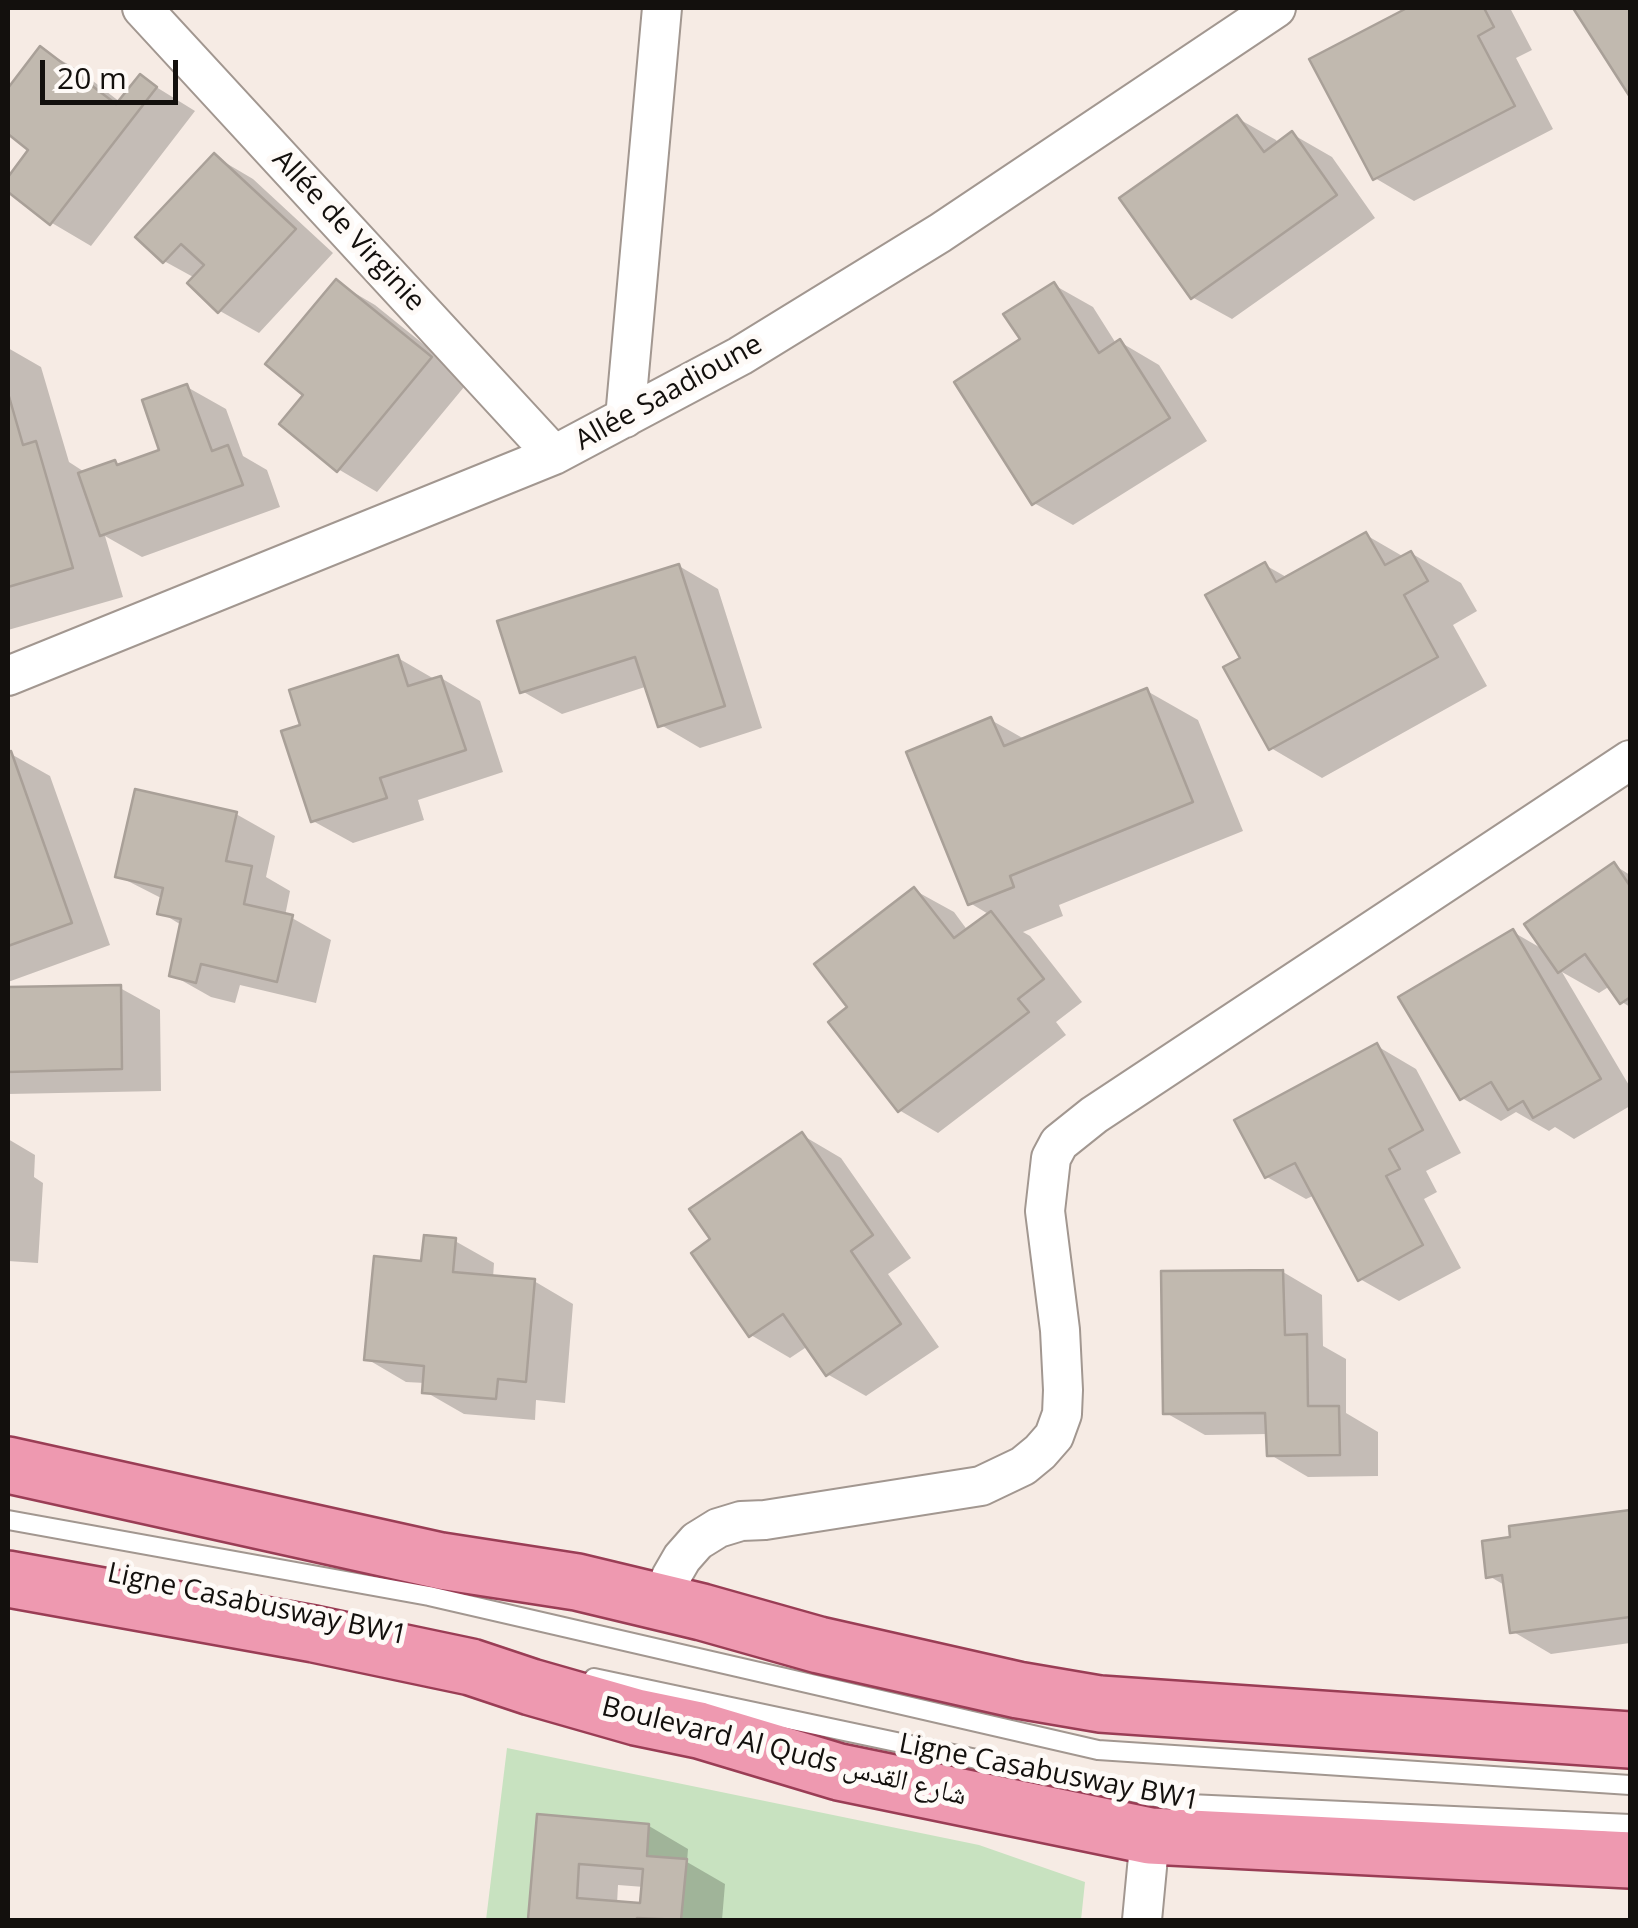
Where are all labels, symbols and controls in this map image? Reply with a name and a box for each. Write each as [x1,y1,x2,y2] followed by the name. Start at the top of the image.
[45,40,182,102] scale bar
[57,57,127,98] text: 20 m
[265,143,431,319] street label: Allée de Virginie
[570,328,768,458] street label: Allée Saadioune
[104,1557,410,1653] street label: Ligne Casabusway BW1
[598,1690,970,1814] street label: Boulevard Al Quds شارع القدس
[896,1727,1202,1819] street label: Ligne Casabusway BW1

